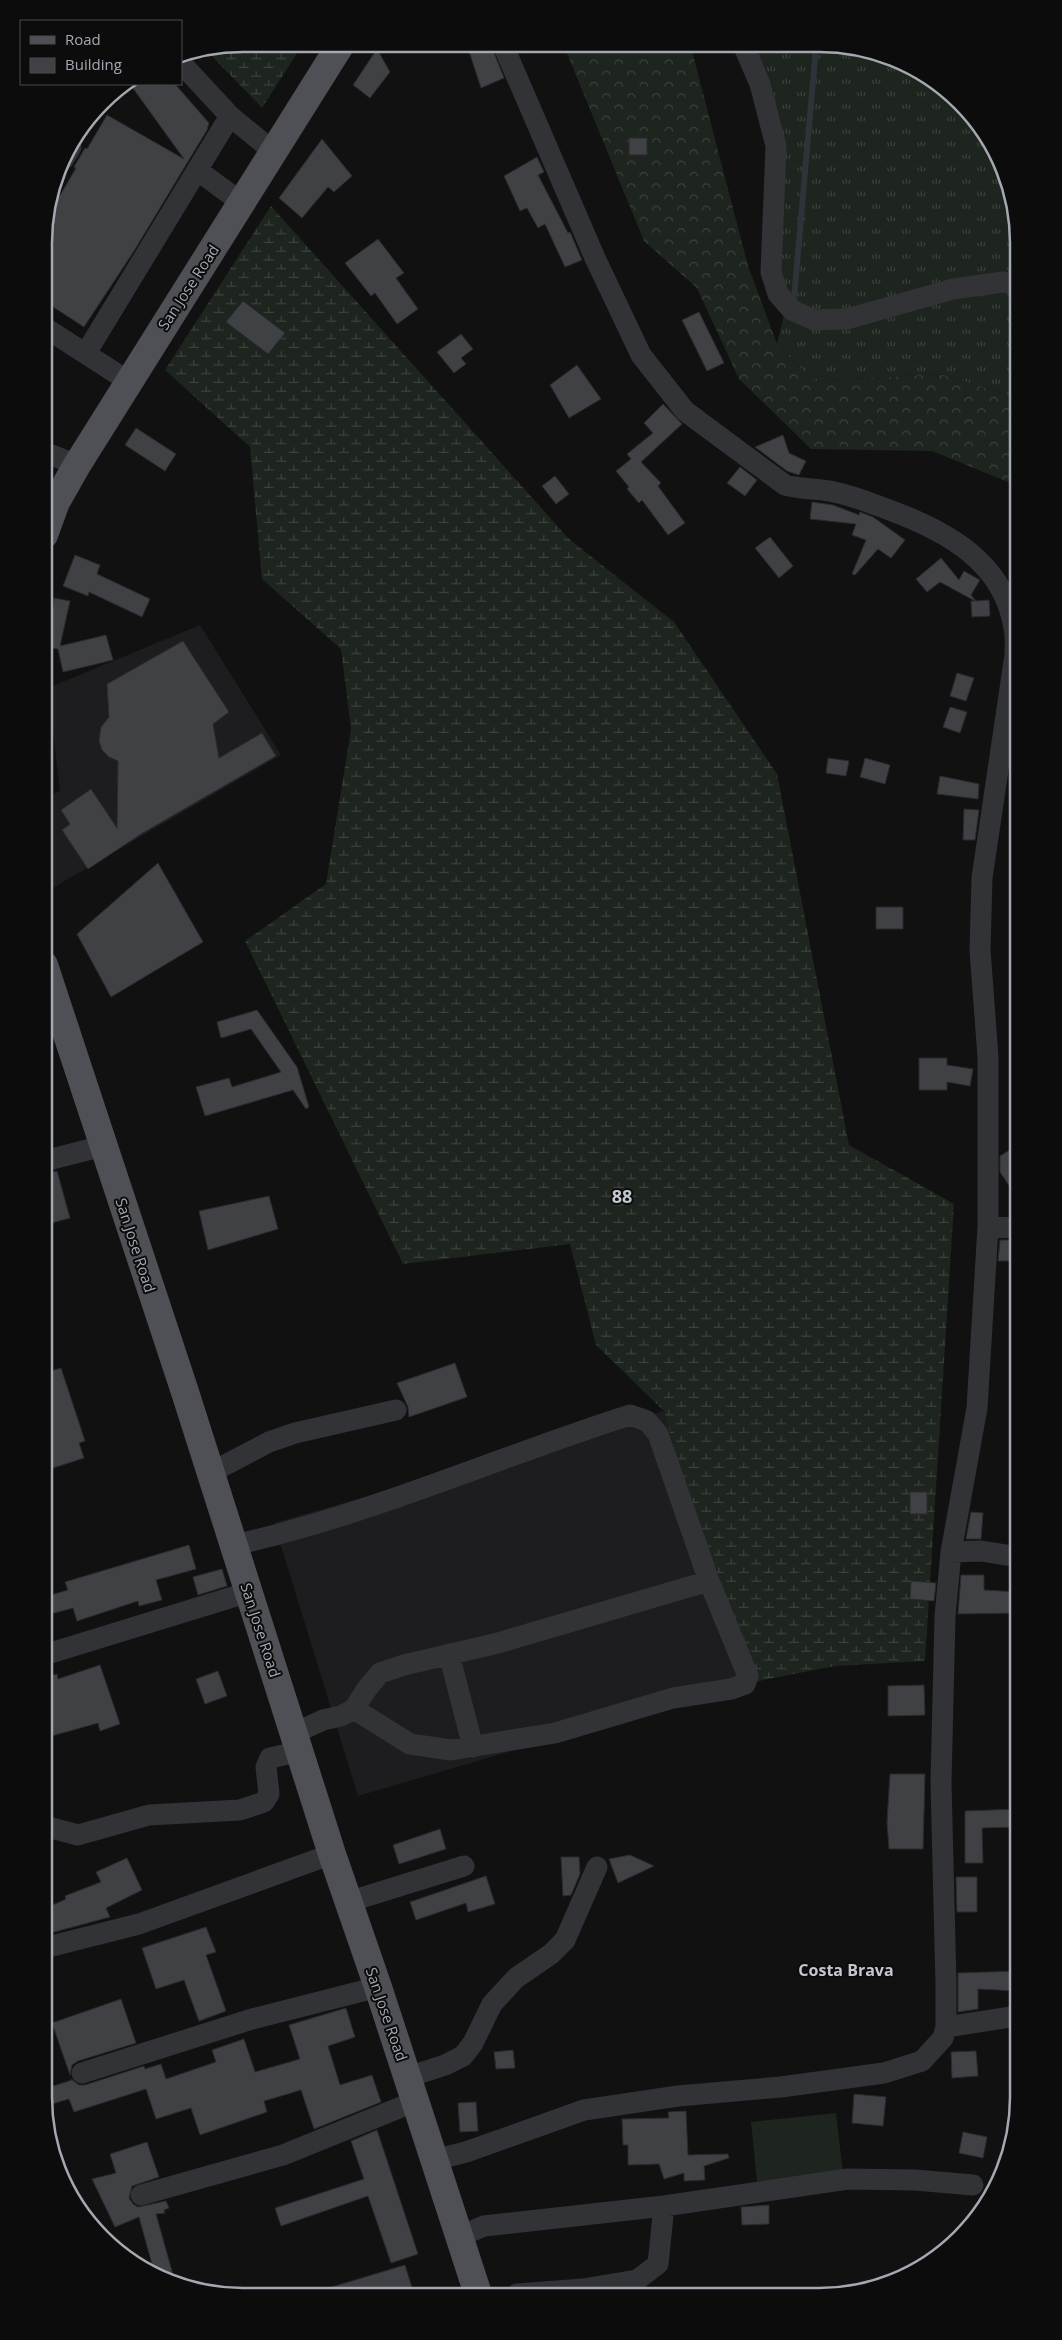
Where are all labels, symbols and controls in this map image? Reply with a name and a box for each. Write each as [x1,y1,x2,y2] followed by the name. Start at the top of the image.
[20,20,182,85] legend
[65,29,101,49] text: Road
[65,54,122,74] text: Building
[153,240,223,334] street label: San Jose Road
[612,1184,632,1208] district label: 88
[111,1195,161,1295] street label: San Jose Road
[236,1580,286,1680] street label: San Jose Road
[798,1959,894,1981] district label: Costa Brava
[362,1964,412,2064] street label: San Jose Road

